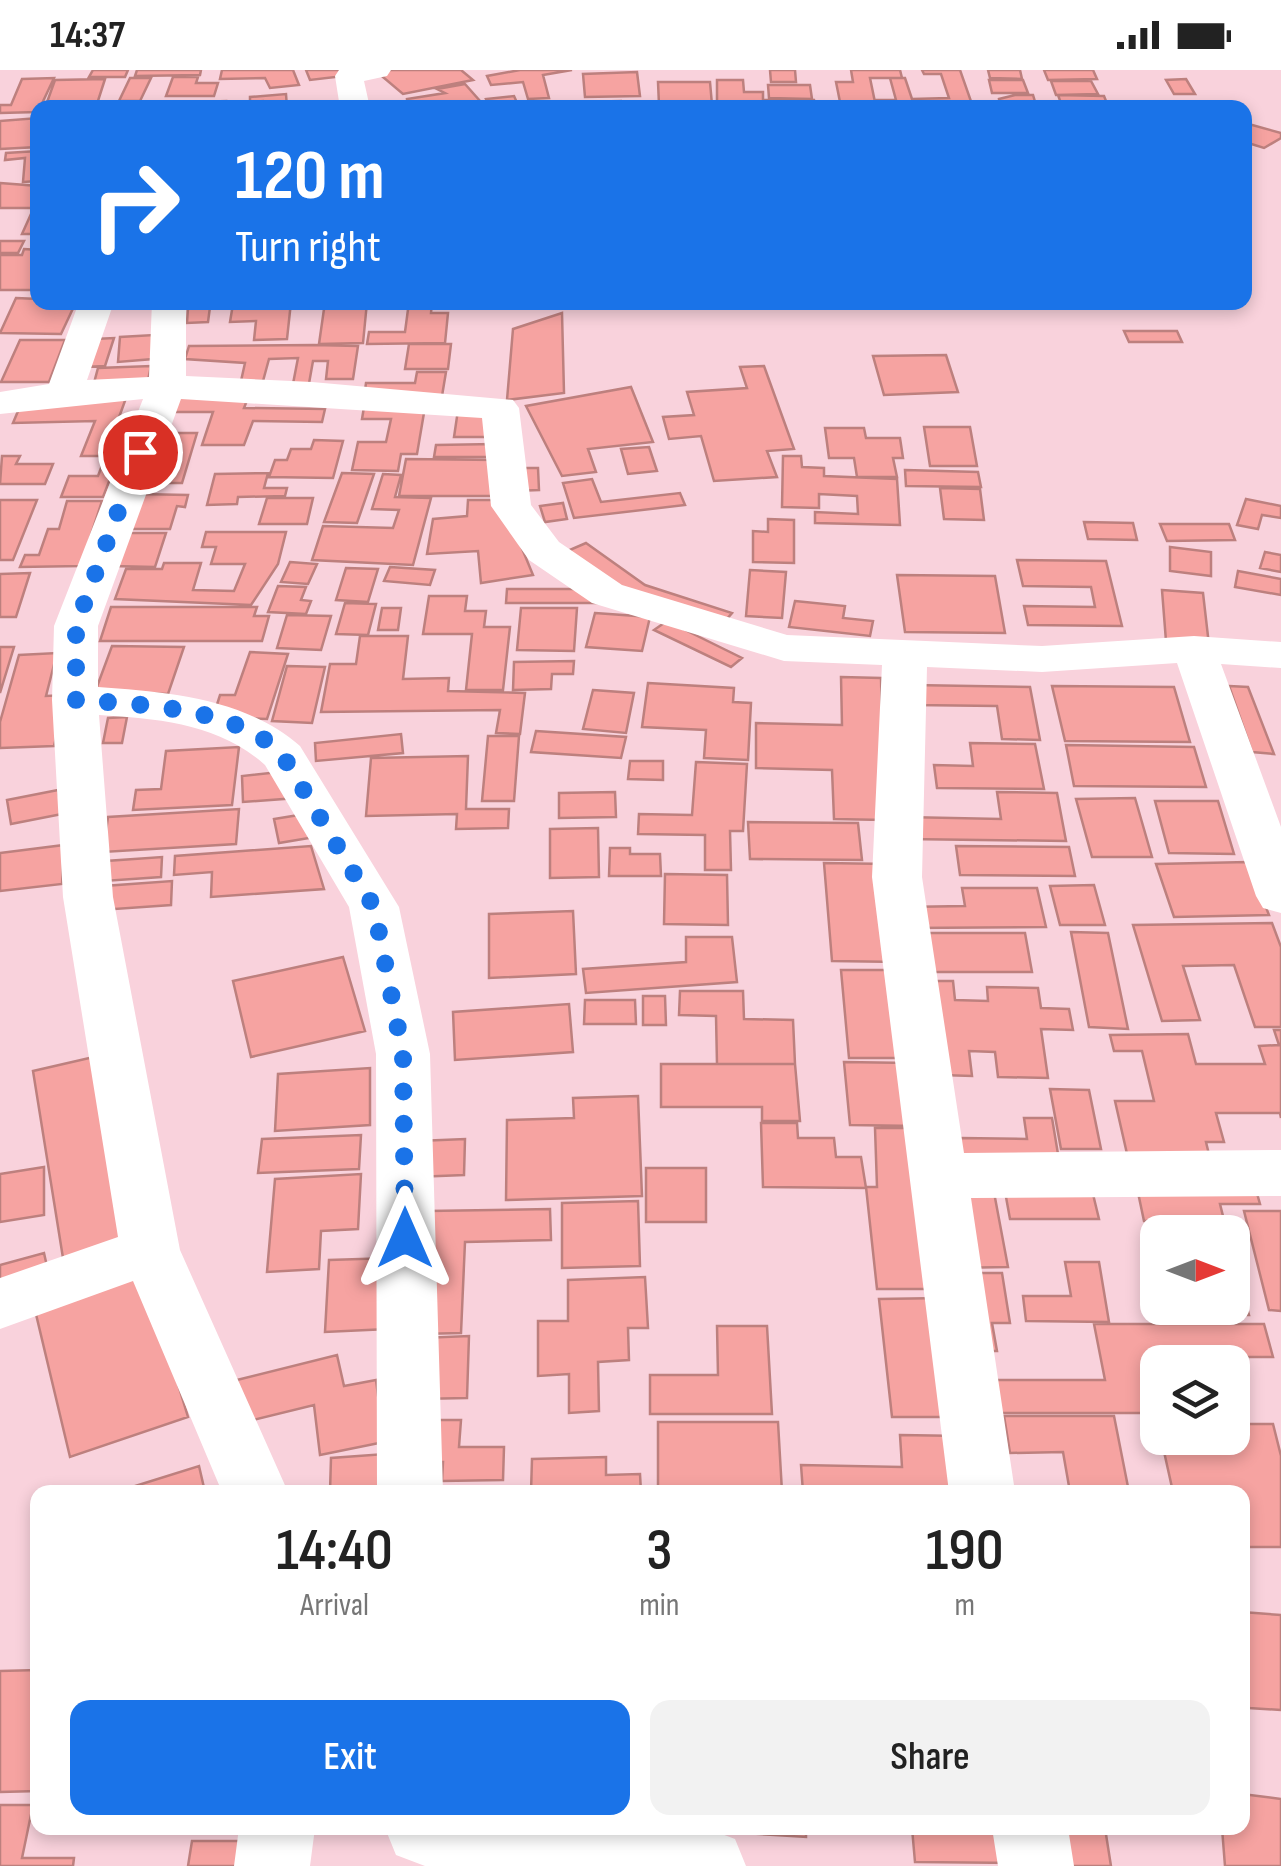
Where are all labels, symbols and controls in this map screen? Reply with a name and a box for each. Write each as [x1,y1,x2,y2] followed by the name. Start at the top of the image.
[50,13,125,58] text: 14:37
[235,135,385,219] text: 120 m
[70,140,200,270] icon: right
[235,220,381,275] text: Turn right
[98,410,183,495] pin
[113,425,168,480] icon: arrive
[353,1186,457,1290] position arrow
[1140,1215,1250,1325] north arrow
[1140,1215,1250,1455] map controls
[1140,1345,1250,1455] button: layers
[276,1515,393,1587] text: 14:40
[646,1515,672,1587] text: 3
[926,1515,1004,1587] text: 190
[300,1586,369,1625] text: Arrival
[639,1586,679,1625] text: min
[954,1586,975,1625] text: m
[70,1700,630,1815] button: Exit
[650,1700,1210,1815] button: Share

